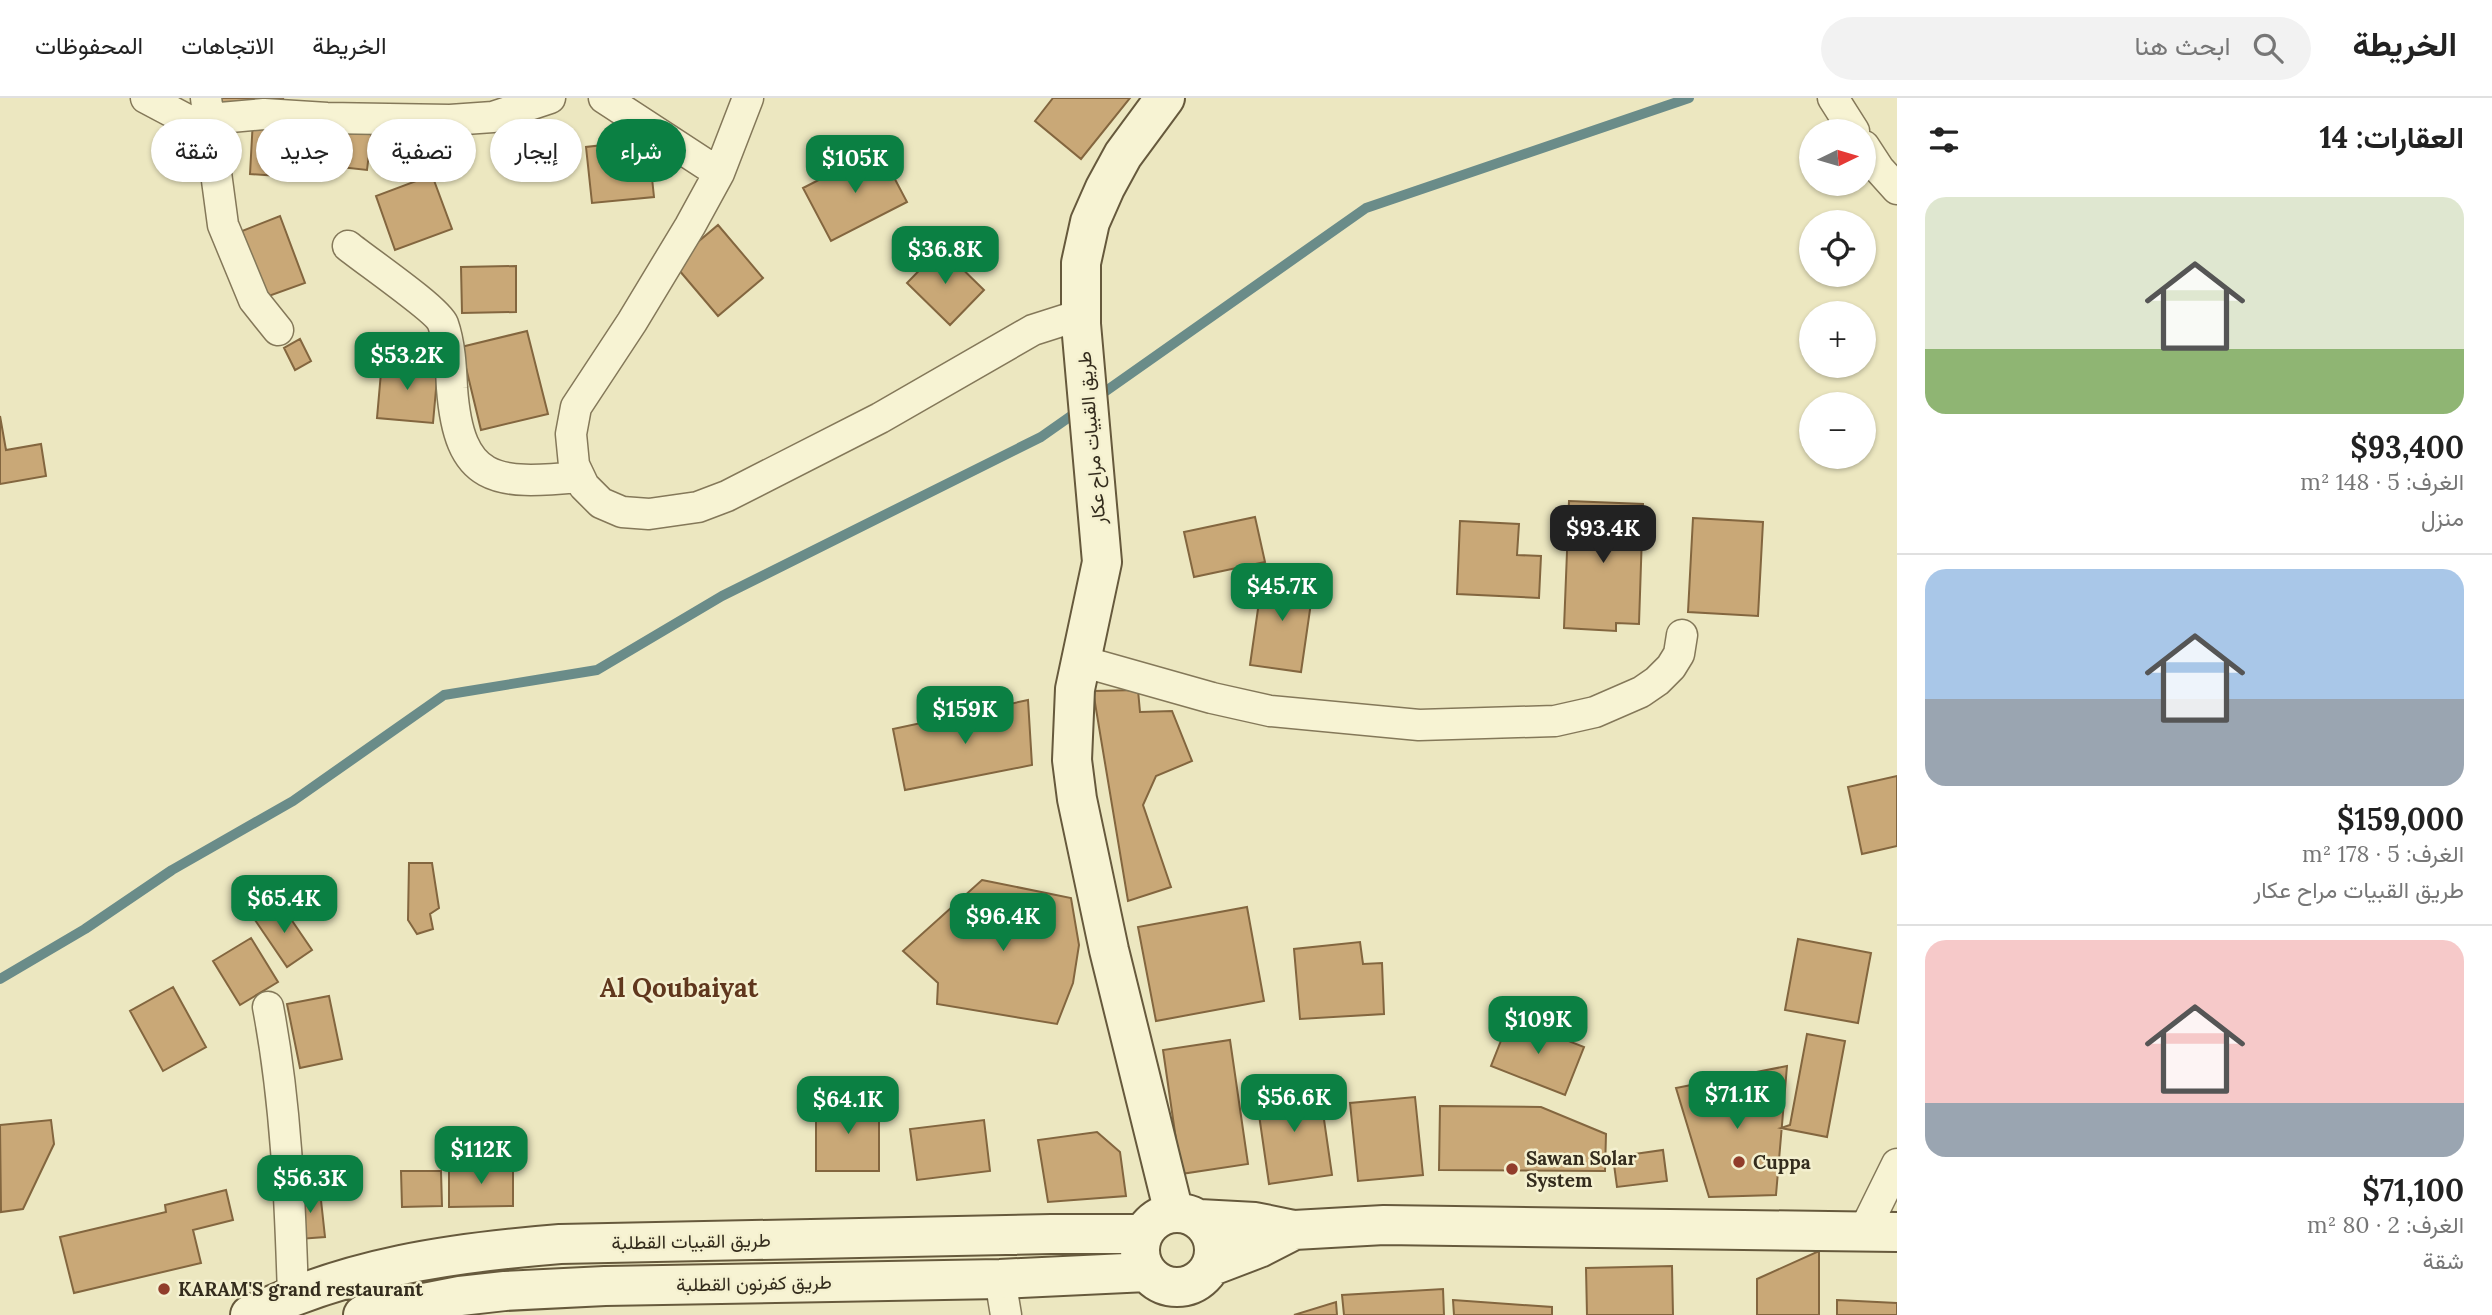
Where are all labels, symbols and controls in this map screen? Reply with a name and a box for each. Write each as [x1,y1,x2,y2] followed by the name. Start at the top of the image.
[1821,17,2311,80] search box
[2353,23,2457,65] text: الخريطة
[2134,29,2231,62] text: ابحث هنا
[2249,29,2287,67] icon: search
[35,30,143,61] text: المحفوظات
[181,30,274,61] text: الاتجاهات
[312,30,387,61] text: الخريطة
[2319,118,2464,156] text: العقارات: 14
[151,119,242,182] chip: شقة
[256,119,353,182] chip: جديد
[367,119,476,182] chip: تصفية
[490,119,582,182] chip: إيجار
[596,119,686,182] chip: شراء
[1799,119,1876,196] north arrow
[1799,119,1876,469] map controls
[1925,121,1963,159] icon: filters
[806,136,904,195] pin: $105K
[822,143,888,172] text: $105K
[1799,210,1876,287] button: locate
[888,226,1002,286] pin: $36.8K
[908,234,982,263] text: $36.8K
[2132,243,2258,369] icon: home
[1799,301,1876,378] button: +
[350,332,464,392] pin: $53.2K
[371,340,443,369] text: $53.2K
[1071,350,1112,527] street label: طريق القبيات مراح عكار
[1799,392,1876,469] button: −
[2350,428,2464,466] text: $93,400
[2300,467,2464,496] text: الغرف: 5 · 148 m²
[2421,503,2464,532] text: منزل
[1546,505,1660,565] pin: $93.4K
[1566,513,1640,542] text: $93.4K
[1225,564,1339,623] pin: $45.7K
[1247,571,1317,600] text: $45.7K
[2132,615,2258,741] icon: home
[916,686,1014,746] pin: $159K
[933,694,997,723] text: $159K
[2337,800,2464,838] text: $159,000
[2302,839,2464,868] text: الغرف: 5 · 178 m²
[2253,875,2464,904] text: طريق القبيات مراح عكار
[227,876,341,935] pin: $65.4K
[247,883,321,912] text: $65.4K
[946,894,1060,953] pin: $96.4K
[966,901,1040,930] text: $96.4K
[600,971,759,1004] district label: Al Qoubaiyat
[2132,986,2258,1112] icon: home
[1489,996,1587,1056] pin: $109K
[1504,1004,1572,1033] text: $109K
[1680,1072,1794,1131] pin: $71.1K
[1237,1074,1351,1134] pin: $56.6K
[791,1076,905,1136] pin: $64.1K
[1705,1079,1769,1108] text: $71.1K
[1257,1082,1331,1111] text: $56.6K
[813,1084,883,1113] text: $64.1K
[432,1126,530,1186] pin: $112K
[451,1134,511,1163] text: $112K
[1526,1146,1637,1192] place label: Sawan Solar System
[1753,1150,1811,1174] place label: Cuppa
[1731,1154,1747,1170] marker: Cuppa
[253,1156,367,1215] pin: $56.3K
[1504,1161,1520,1177] marker: Sawan Solar System
[273,1163,347,1192] text: $56.3K
[2362,1171,2464,1209] text: $71,100
[2307,1210,2464,1239] text: الغرف: 2 · 80 m²
[611,1228,771,1254] street label: طريق القبيات القطلبة
[2422,1246,2464,1275] text: شقة
[676,1270,832,1296] street label: طريق كفرنون القطلبة
[178,1277,424,1301] place label: KARAM'S grand restaurant
[156,1281,172,1297] marker: KARAM'S grand restaurant

